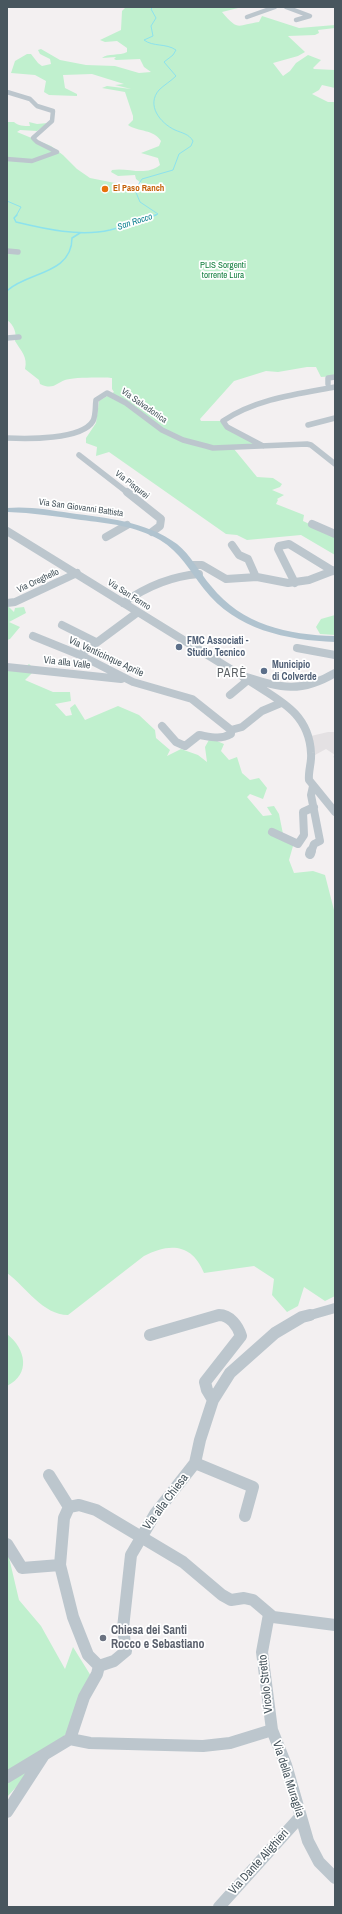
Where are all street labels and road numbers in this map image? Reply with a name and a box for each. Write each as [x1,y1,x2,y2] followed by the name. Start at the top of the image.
[119,386,169,426] street label: Via Salvadonica
[113,468,151,502] street label: Via Pisqurei
[38,497,124,519] street label: Via San Giovanni Battista
[15,567,61,595] street label: Via Oreghello
[105,577,153,613] street label: Via San Fermo
[67,634,145,680] street label: Via Venticinque Aprile
[43,654,91,672] street label: Via alla Valle
[140,1471,192,1533] street label: Via alla Chiesa
[256,1654,276,1714] street label: Vicolo Stretto
[269,1739,307,1819] street label: Via della Muraglia
[226,1826,292,1898] street label: Via Dante Alighieri

